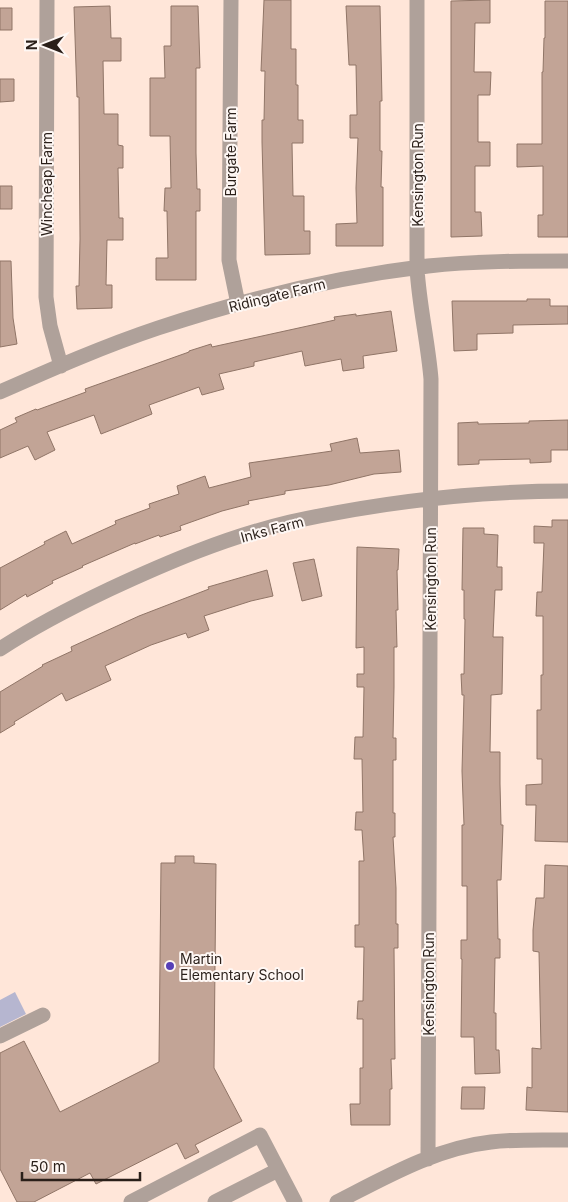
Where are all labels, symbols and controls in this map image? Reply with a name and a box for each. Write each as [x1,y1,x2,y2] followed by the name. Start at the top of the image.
[20,20,70,70] north arrow
[23,40,40,50] text: N
[222,107,239,197] street label: Burgate Farm
[409,123,426,227] street label: Kensington Run
[38,132,55,236] street label: Wincheap Farm
[227,275,327,315] street label: Ridingate Farm
[239,512,305,546] street label: Inks Farm
[422,527,439,631] street label: Kensington Run
[420,932,437,1036] street label: Kensington Run
[180,950,304,983] place label: Martin Elementary School
[164,960,176,972] marker: Martin Elementary School
[22,1150,140,1182] scale bar
[30,1157,66,1176] text: 50 m

